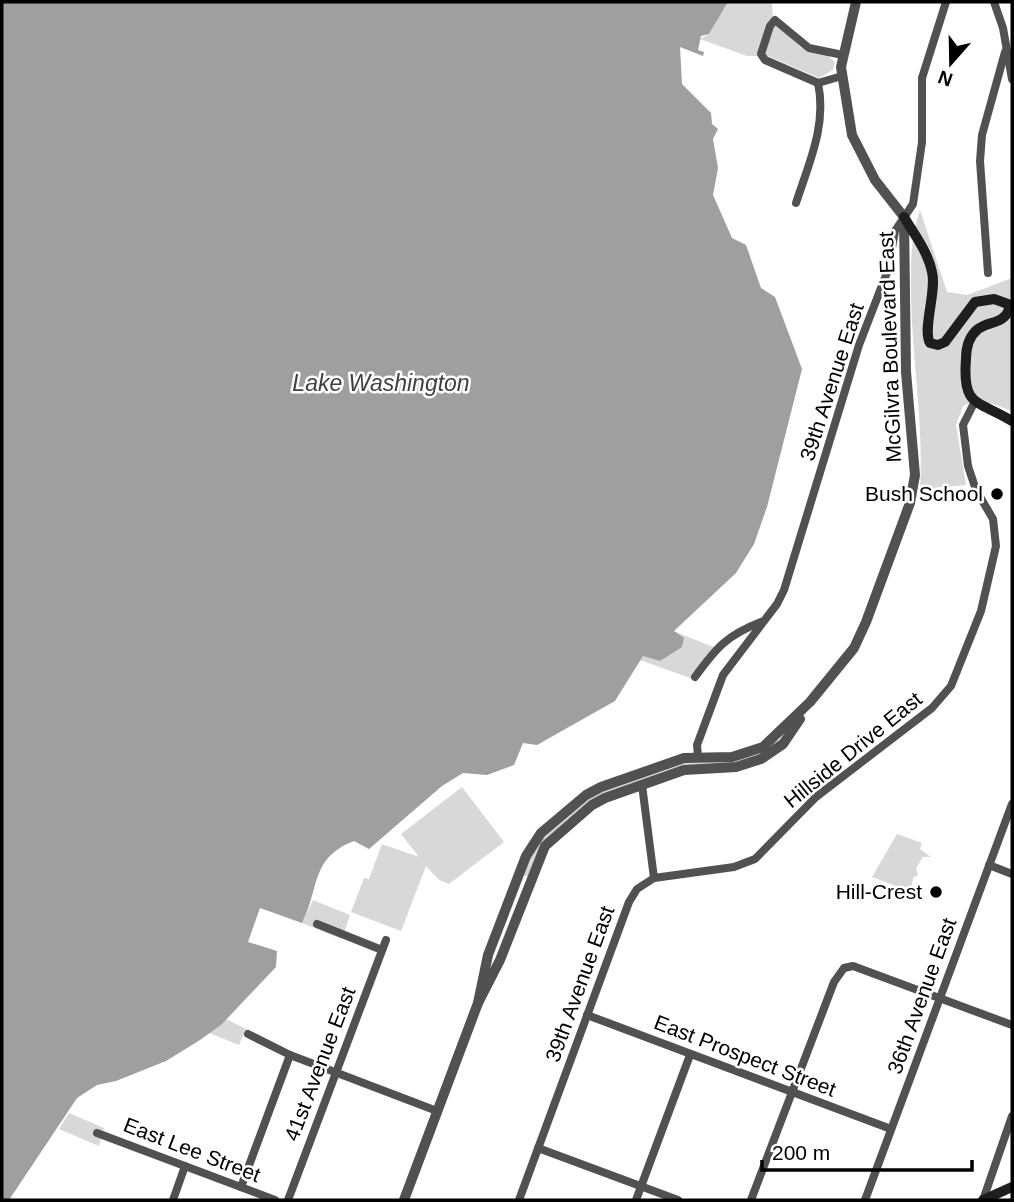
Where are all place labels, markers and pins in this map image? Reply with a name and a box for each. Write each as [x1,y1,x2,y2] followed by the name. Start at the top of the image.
[865,482,983,505] place label: Bush School
[989,486,1005,502] marker: Bush School
[836,880,922,903] place label: Hill-Crest
[928,884,944,900] marker: Hill-Crest

